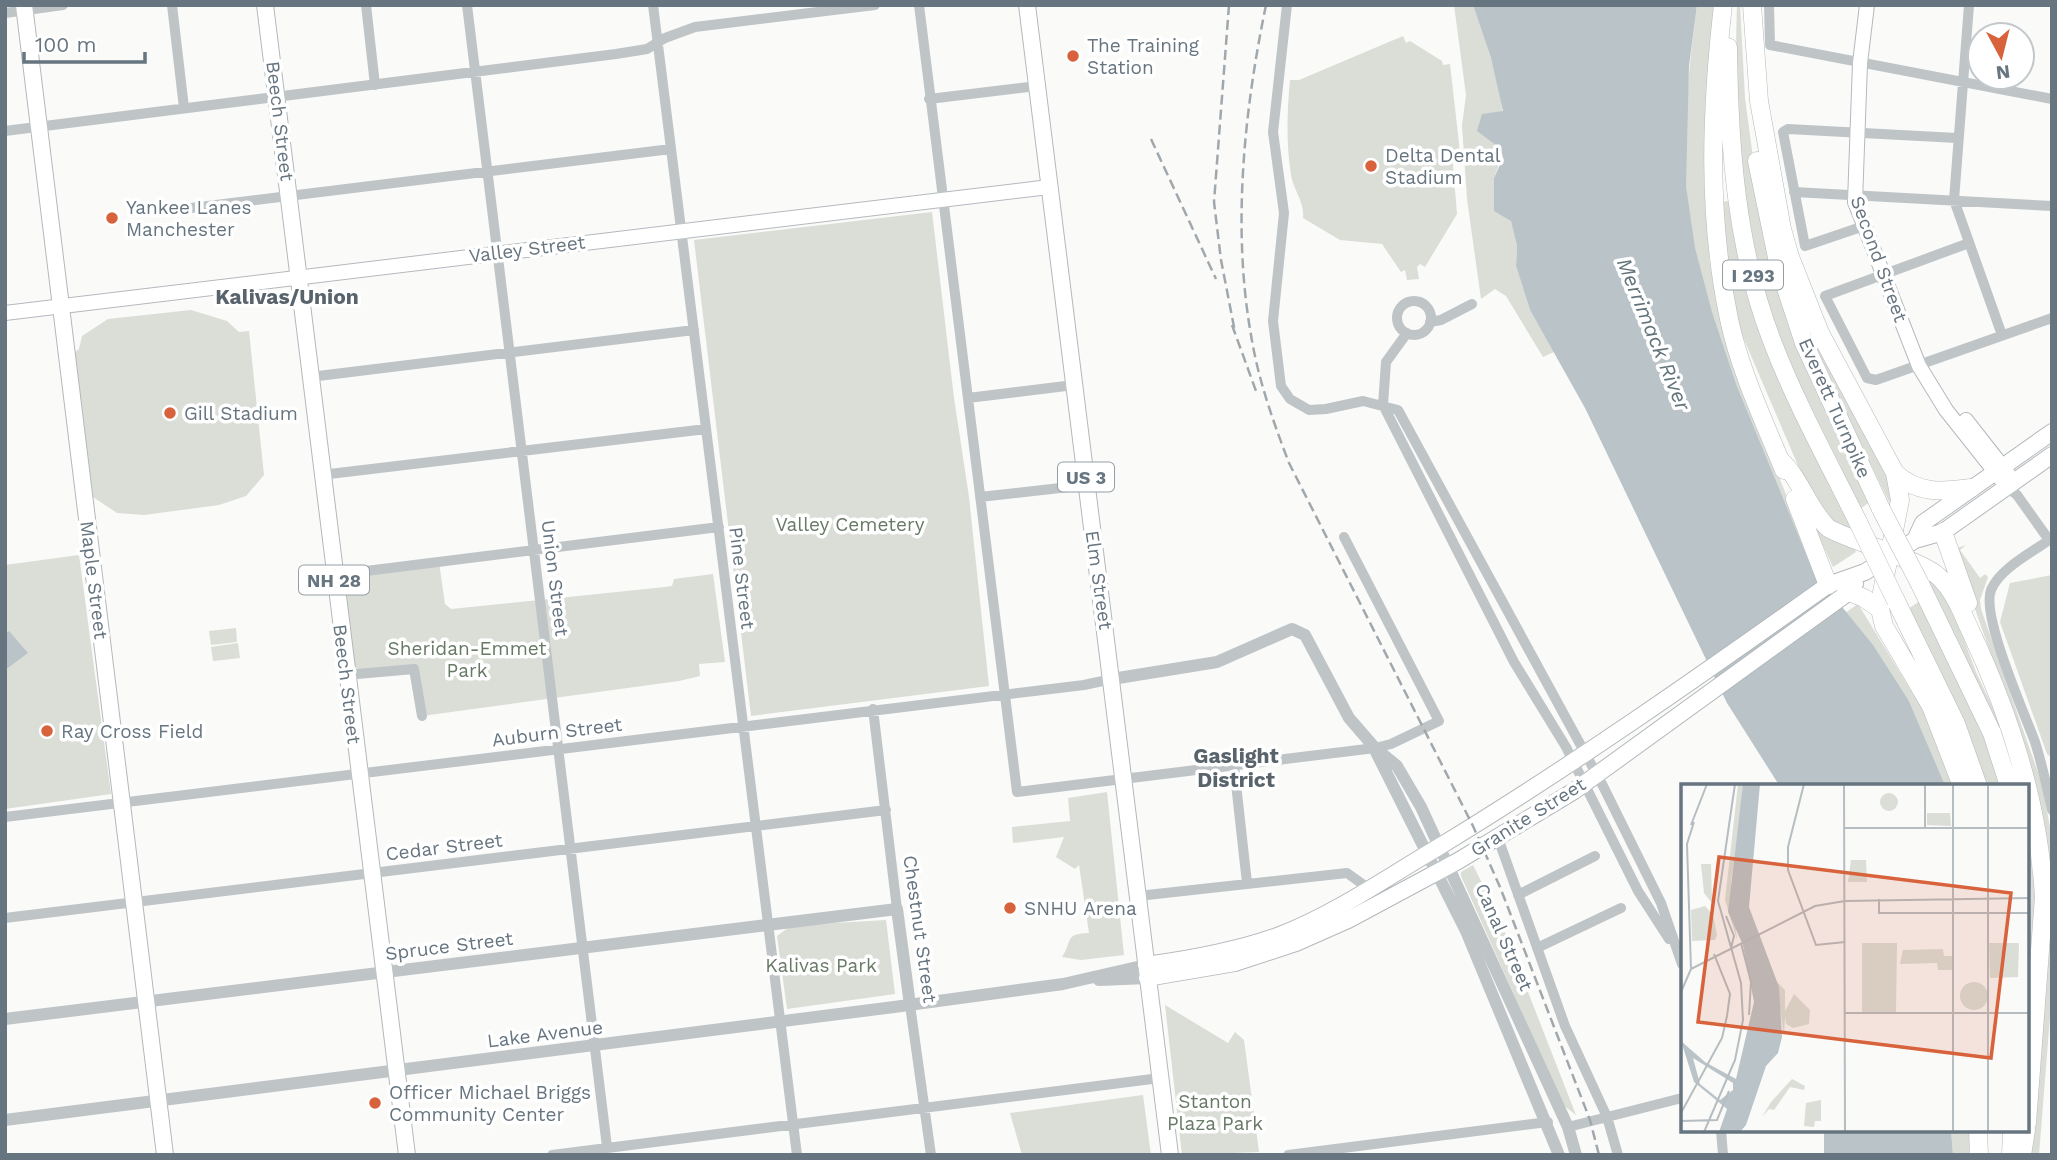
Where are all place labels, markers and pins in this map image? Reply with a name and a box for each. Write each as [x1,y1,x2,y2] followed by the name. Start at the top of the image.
[1087,34,1200,79] place label: The Training Station
[1065,48,1081,64] marker: The Training Station
[1385,144,1501,189] place label: Delta Dental Stadium
[1363,158,1379,174] marker: Delta Dental Stadium
[126,196,251,241] place label: Yankee Lanes Manchester
[104,210,120,226] marker: Yankee Lanes Manchester
[184,402,298,425] place label: Gill Stadium
[162,405,178,421] marker: Gill Stadium
[61,720,203,743] place label: Ray Cross Field
[39,723,55,739] marker: Ray Cross Field
[1024,897,1137,920] place label: SNHU Arena
[1002,900,1018,916] marker: SNHU Arena
[389,1081,591,1126] place label: Officer Michael Briggs Community Center
[367,1095,383,1111] marker: Officer Michael Briggs Community Center

